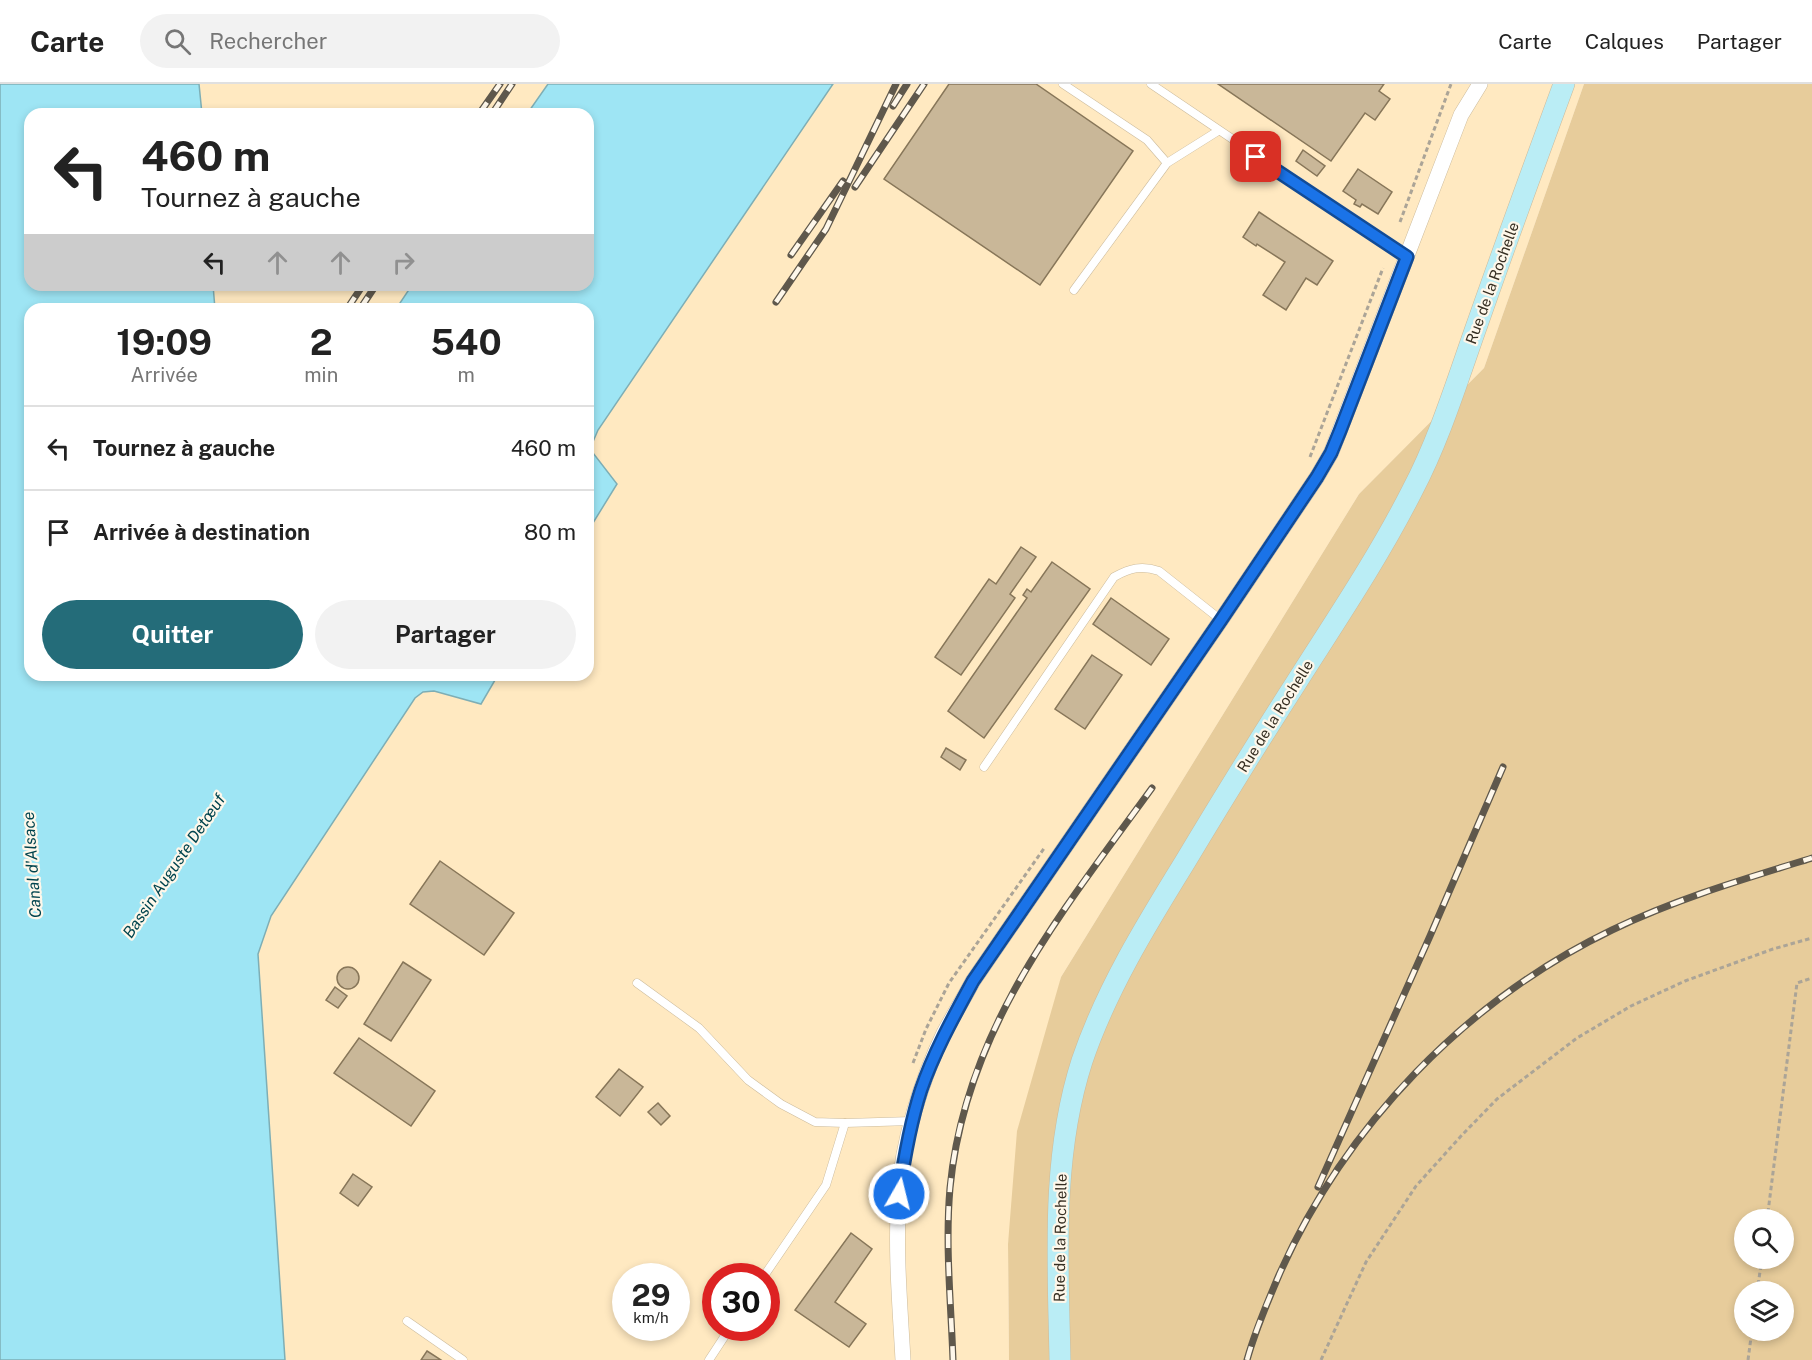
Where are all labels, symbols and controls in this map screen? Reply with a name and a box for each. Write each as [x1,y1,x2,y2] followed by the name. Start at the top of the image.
[140,14,560,68] search box
[30,25,104,58] text: Carte
[161,25,194,58] icon: search
[209,28,327,54] text: Rechercher
[1498,29,1552,54] text: Carte
[1585,29,1664,54] text: Calques
[1697,29,1782,54] text: Partager
[141,131,270,180] text: 460 m
[1230,131,1281,182] pin
[42,132,120,210] icon: left
[1239,140,1272,173] icon: arrive
[141,181,361,213] text: Tournez à gauche
[1462,220,1522,346] street label: Rue de la Rochelle
[198,246,231,279] icon: left
[261,246,294,279] icon: ahead
[324,246,357,279] icon: ahead
[387,246,420,279] icon: right
[116,321,212,363] text: 19:09
[310,321,333,363] text: 2
[431,321,502,363] text: 540
[130,363,198,387] text: Arrivée
[304,363,338,387] text: min
[457,363,475,387] text: m
[42,432,75,465] icon: left
[93,435,275,461] text: Tournez à gauche
[511,435,576,461] text: 460 m
[42,516,75,549] icon: arrive
[93,519,310,545] text: Arrivée à destination
[524,519,576,545] text: 80 m
[42,600,303,669] button: Quitter
[315,600,576,669] button: Partager
[1234,657,1316,775] street label: Rue de la Rochelle
[119,790,230,941] water label: Bassin Auguste Detœuf
[19,811,45,919] water label: Canal d'Alsace
[867,1162,931,1226] position arrow
[1050,1174,1070,1302] street label: Rue de la Rochelle
[1734,1209,1794,1341] map controls
[1734,1209,1794,1269] button: search
[702,1263,780,1341] speed limit sign: 30
[632,1277,670,1313] text: 29
[1734,1281,1794,1341] button: layers
[633,1309,669,1326] text: km/h

